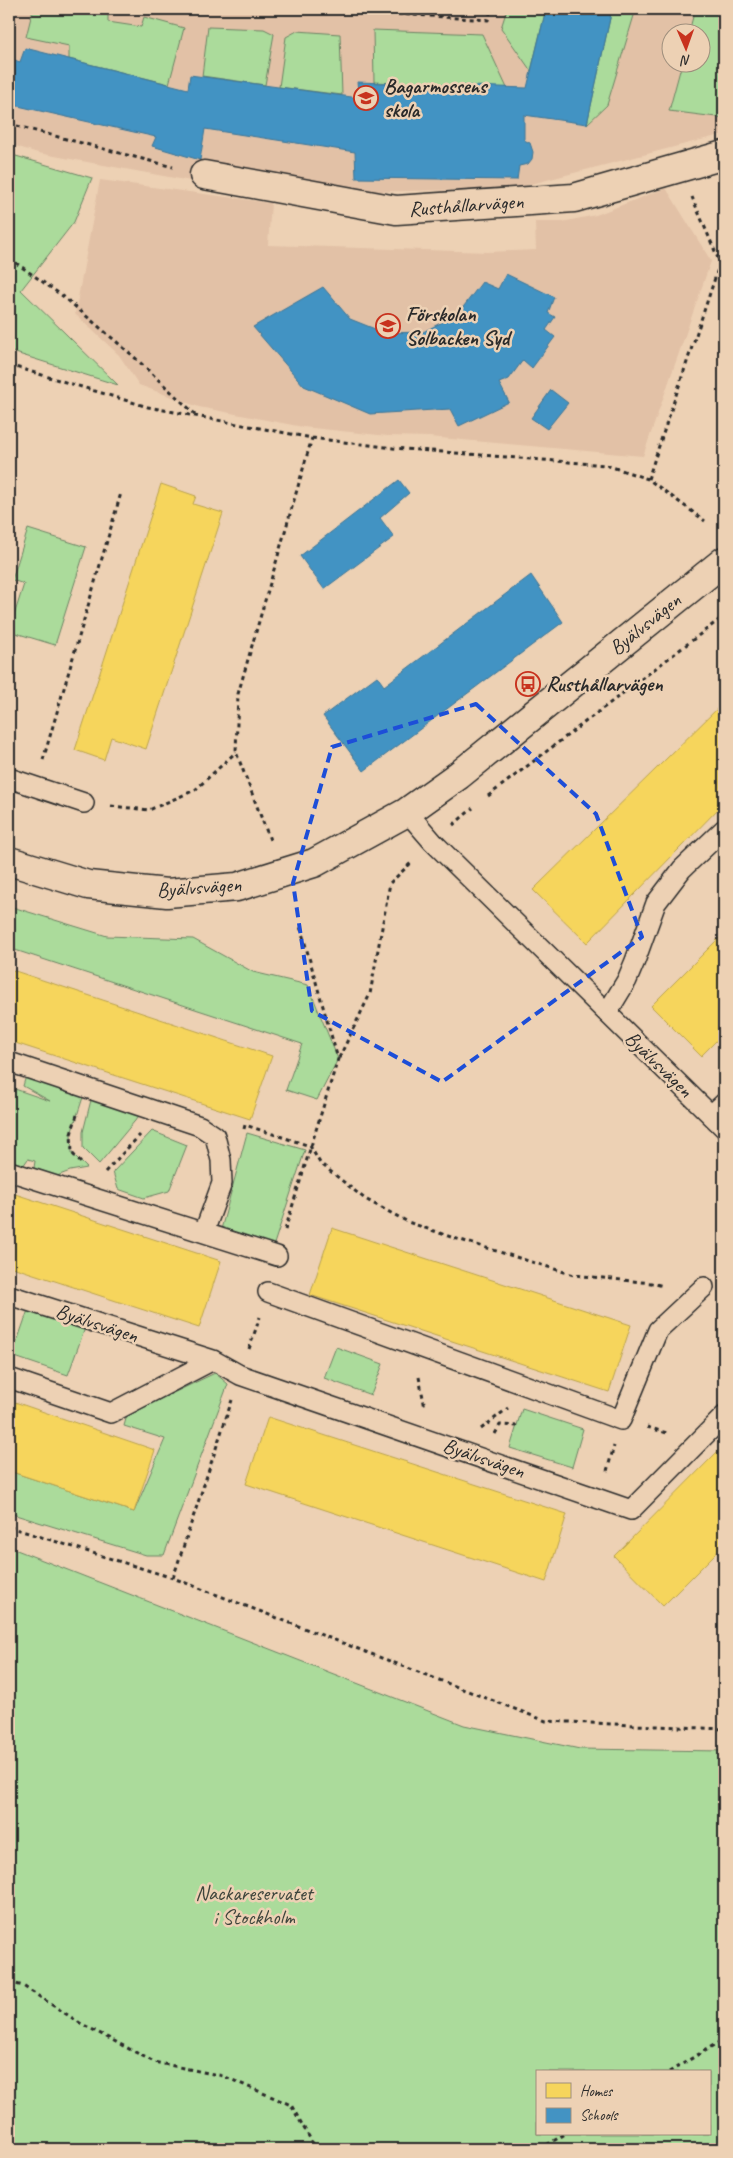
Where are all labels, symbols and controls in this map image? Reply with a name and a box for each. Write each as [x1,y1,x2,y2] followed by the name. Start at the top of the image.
[660,22,710,72] north arrow
[679,52,691,69] text: N
[384,73,489,123] place label: Bagarmossens skola
[353,85,379,111] school or university icon: Bagarmossens skola
[408,188,525,222] street label: Rusthållarvägen
[406,301,513,351] place label: Förskolan Solbacken Syd
[375,313,401,339] school or university icon: Förskolan Solbacken Syd
[604,587,687,661] street label: Byälvsvägen
[515,671,541,697] bus stop icon: Rusthållarvägen
[546,671,663,697] place label: Rusthållarvägen
[156,871,243,903] street label: Byälvsvägen
[619,1025,699,1103] street label: Byälvsvägen
[53,1298,142,1349] street label: Byälvsvägen
[440,1432,529,1484] street label: Byälvsvägen
[195,1880,315,1930] park label: Nackareservatet i Stockholm
[536,2070,710,2136] legend
[580,2082,614,2101] text: Homes
[580,2106,619,2125] text: Schools

